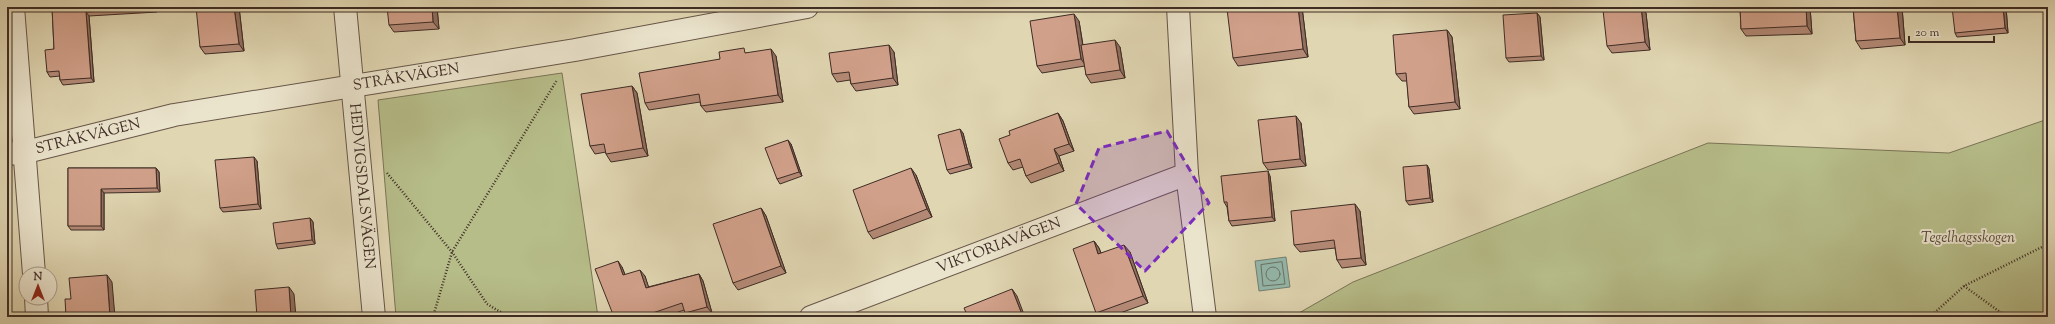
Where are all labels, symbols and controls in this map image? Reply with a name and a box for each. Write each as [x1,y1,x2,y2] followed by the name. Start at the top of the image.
[1909,18,1994,44] scale bar
[1915,24,1940,42] text: 20 m
[351,58,461,96] street label: STRÅKVÄGEN
[344,102,380,270] street label: HEDVIGSDALSVÄGEN
[33,113,143,160] street label: STRÅKVÄGEN
[934,212,1064,279] street label: VIKTORIAVÄGEN
[1921,228,2015,249] park label: Tegelhagsskogen
[18,266,58,306] north arrow
[33,269,43,285] text: N

